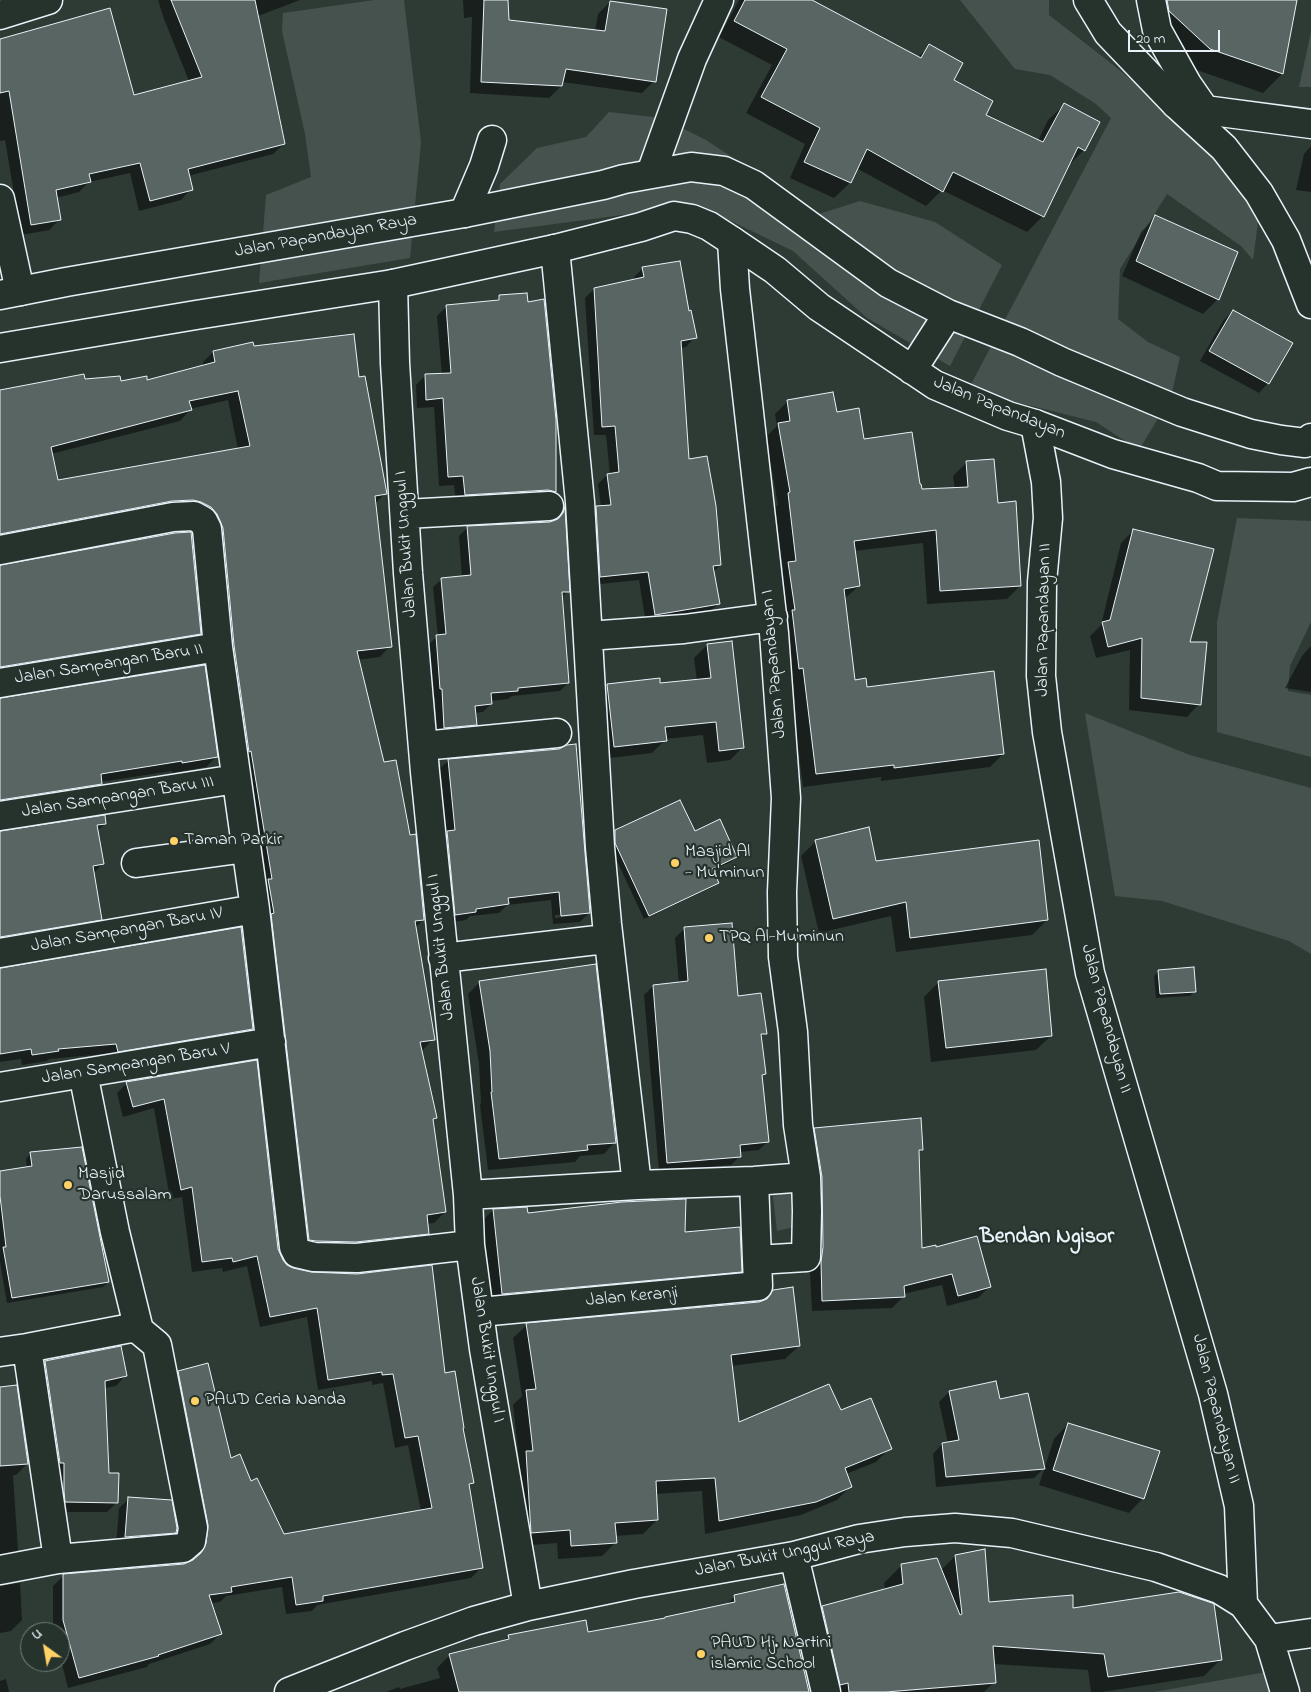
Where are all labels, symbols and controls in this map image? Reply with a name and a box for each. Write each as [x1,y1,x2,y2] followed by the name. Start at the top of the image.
[1131,20,1224,52] scale bar
[1136,28,1165,50] text: 20 m
[233,210,419,264] street label: Jalan Papandayan Raya
[930,373,1068,445] street label: Jalan Papandayan
[391,470,423,618] street label: Jalan Bukit Unggul I
[1033,543,1057,697] street label: Jalan Papandayan II
[758,589,792,739] street label: Jalan Papandayan I
[13,639,205,691] street label: Jalan Sampangan Baru II
[20,772,216,824] street label: Jalan Sampangan Baru III
[184,830,282,852] place label: Taman Parkir
[168,835,180,847] marker: Taman Parkir
[685,842,764,884] place label: Masjid Al - Mu'minun
[669,857,681,869] marker: Masjid Al - Mu'minun
[424,873,460,1021] street label: Jalan Bukit Unggul I
[29,903,225,959] street label: Jalan Sampangan Baru IV
[719,927,844,949] place label: TPQ Al-Mu'minun
[703,932,715,944] marker: TPQ Al-Mu'minun
[1075,942,1135,1096] street label: Jalan Papandayan II
[40,1039,232,1091] street label: Jalan Sampangan Baru V
[78,1164,172,1206] place label: Masjid Darussalam
[62,1179,74,1191] marker: Masjid Darussalam
[980,1225,1114,1251] district label: Bendan Ngisor
[464,1276,508,1424] street label: Jalan Bukit Unggul I
[585,1283,679,1313] street label: Jalan Keranji
[1186,1332,1244,1486] street label: Jalan Papandayan II
[205,1390,346,1412] place label: PAUD Ceria Nanda
[189,1395,201,1407] marker: PAUD Ceria Nanda
[693,1527,877,1583] street label: Jalan Bukit Unggul Raya
[20,1622,70,1672] north arrow
[28,1623,47,1646] text: U
[711,1633,832,1676] place label: PAUD Hj. Nartini islamic School
[695,1648,707,1660] marker: PAUD Hj. Nartini islamic School

